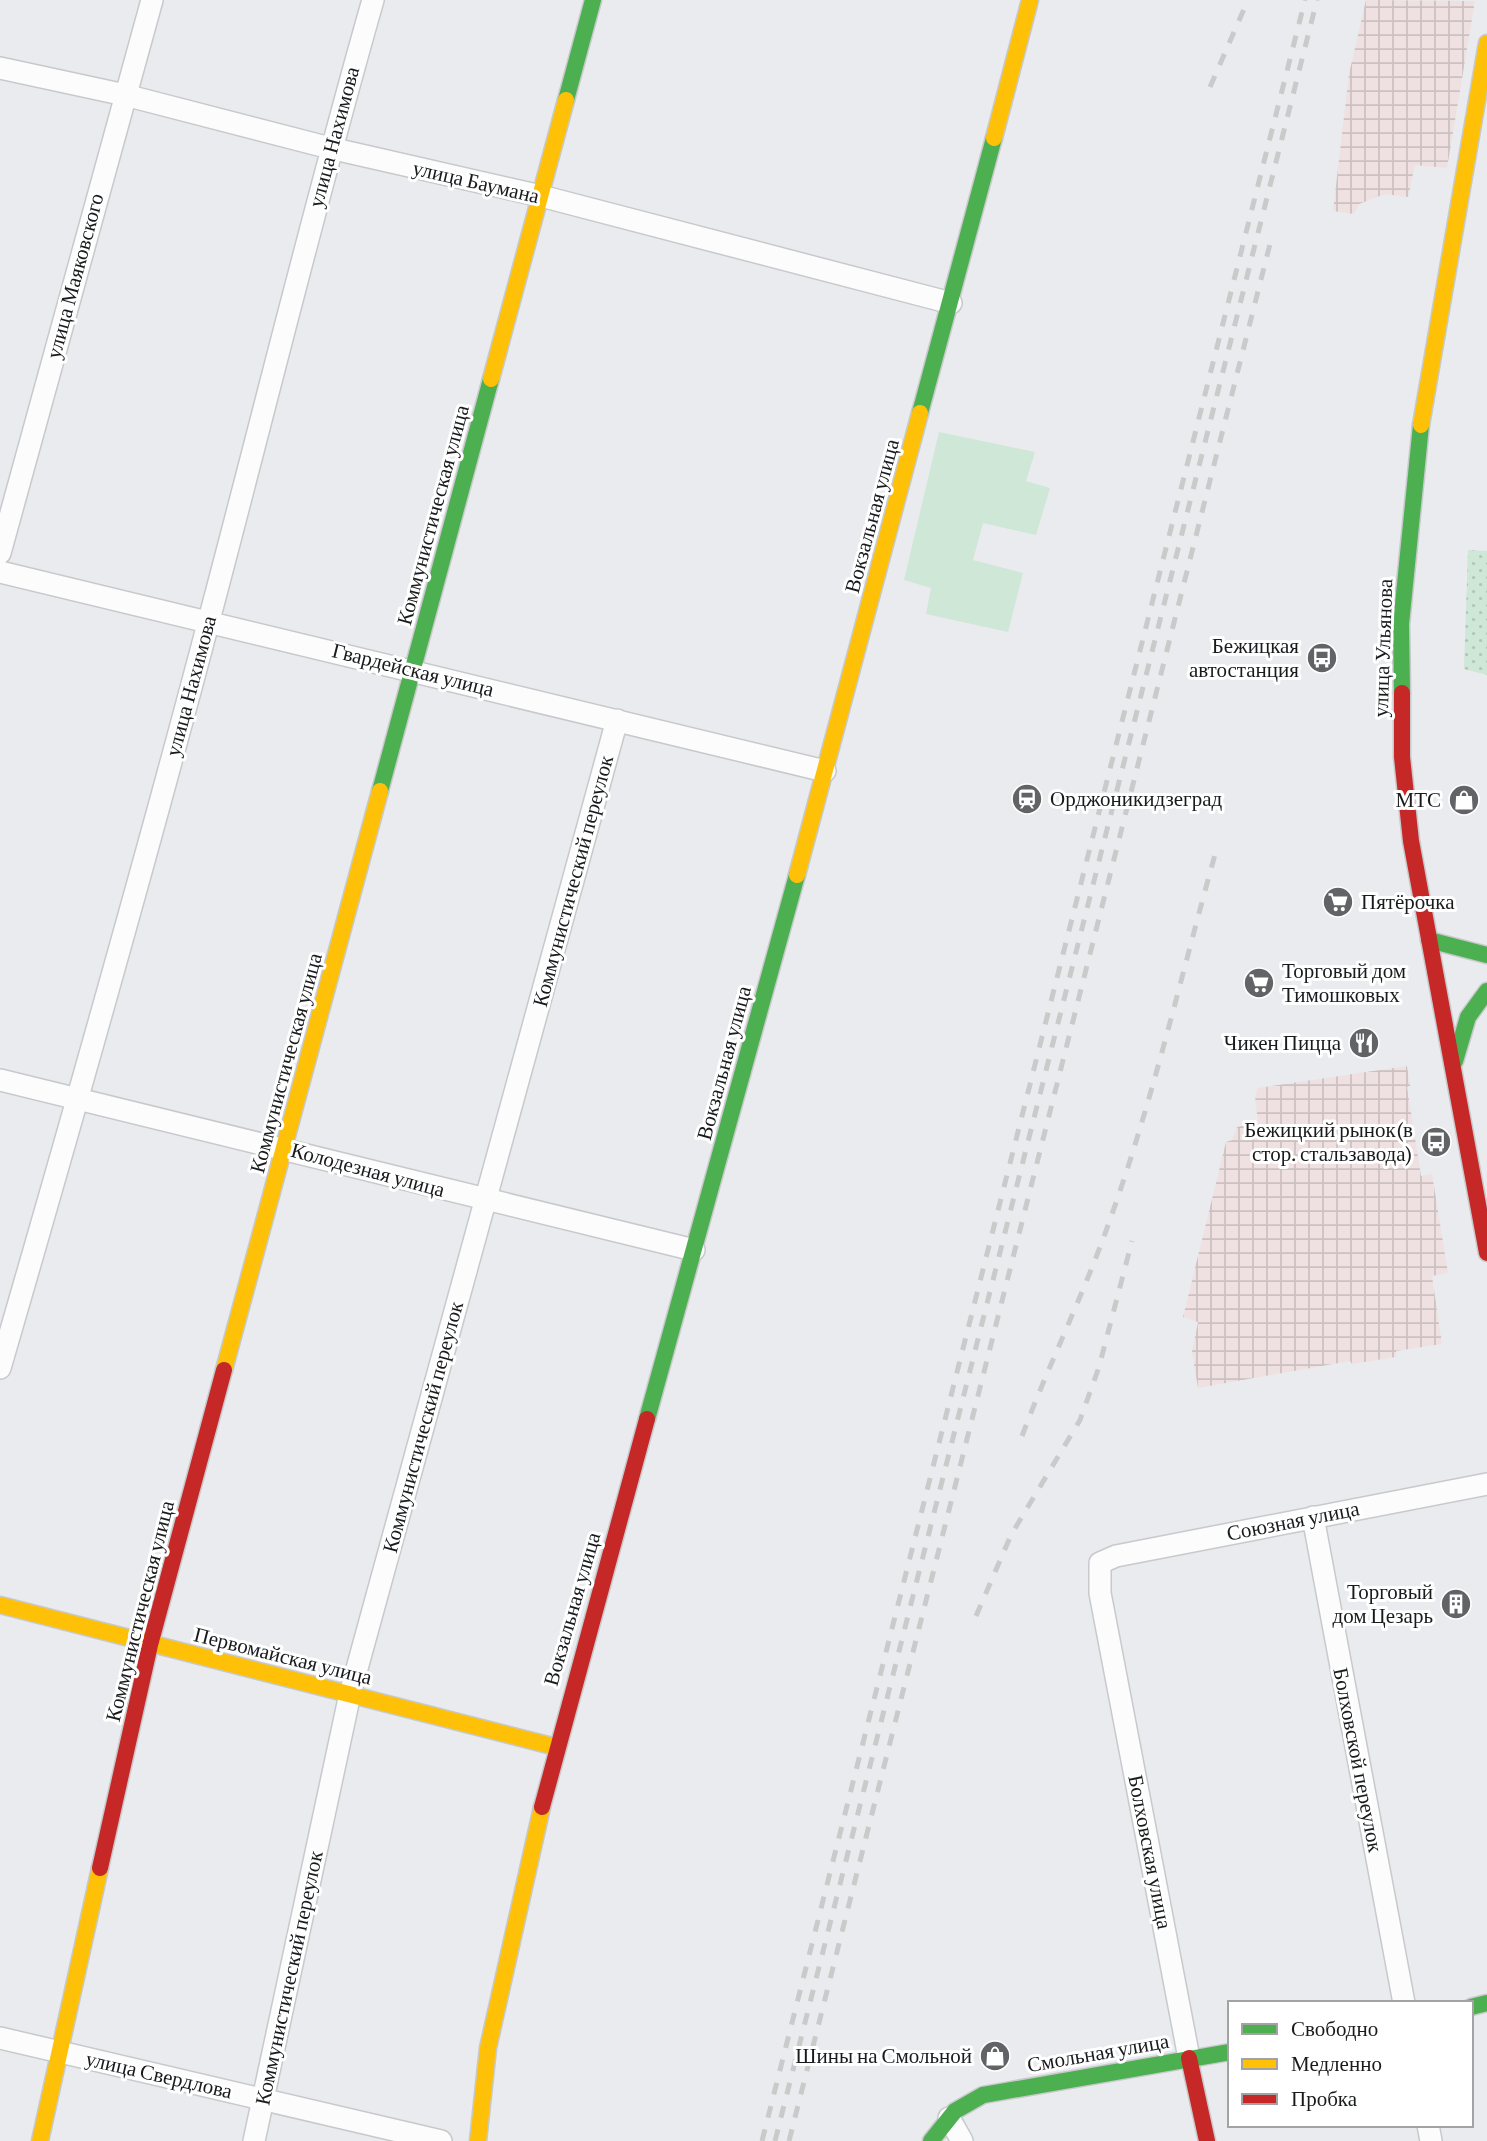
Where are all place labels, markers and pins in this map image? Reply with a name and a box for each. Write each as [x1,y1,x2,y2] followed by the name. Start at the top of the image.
[1189,634,1299,682] place label: Бежицкая автостанция
[1305,641,1339,675] bus stop icon: Бежицкая автостанция
[1010,782,1044,816] station icon: Орджоникидзеград
[1447,783,1481,817] shop icon: МТС
[1050,787,1222,811] place label: Орджоникидзеград
[1395,788,1441,812] place label: МТС
[1321,885,1355,919] supermarket icon: Пятёрочка
[1361,890,1455,914] place label: Пятёрочка
[1282,959,1406,1007] place label: Торговый дом Тимошковых
[1242,966,1276,1000] supermarket icon: Торговый дом Тимошковых
[1347,1026,1381,1060] restaurant icon: Чикен Пицца
[1224,1031,1342,1055] place label: Чикен Пицца
[1244,1118,1413,1166] place label: Бежицкий рынок(в стор. стальзавода)
[1419,1125,1453,1159] bus stop icon: Бежицкий рынок(в стор. стальзавода)
[1333,1580,1433,1628] place label: Торговый дом Цезарь
[1439,1587,1473,1621] building icon: Торговый дом Цезарь
[978,2039,1012,2073] shop icon: Шины на Смольной
[795,2044,972,2068] place label: Шины на Смольной

